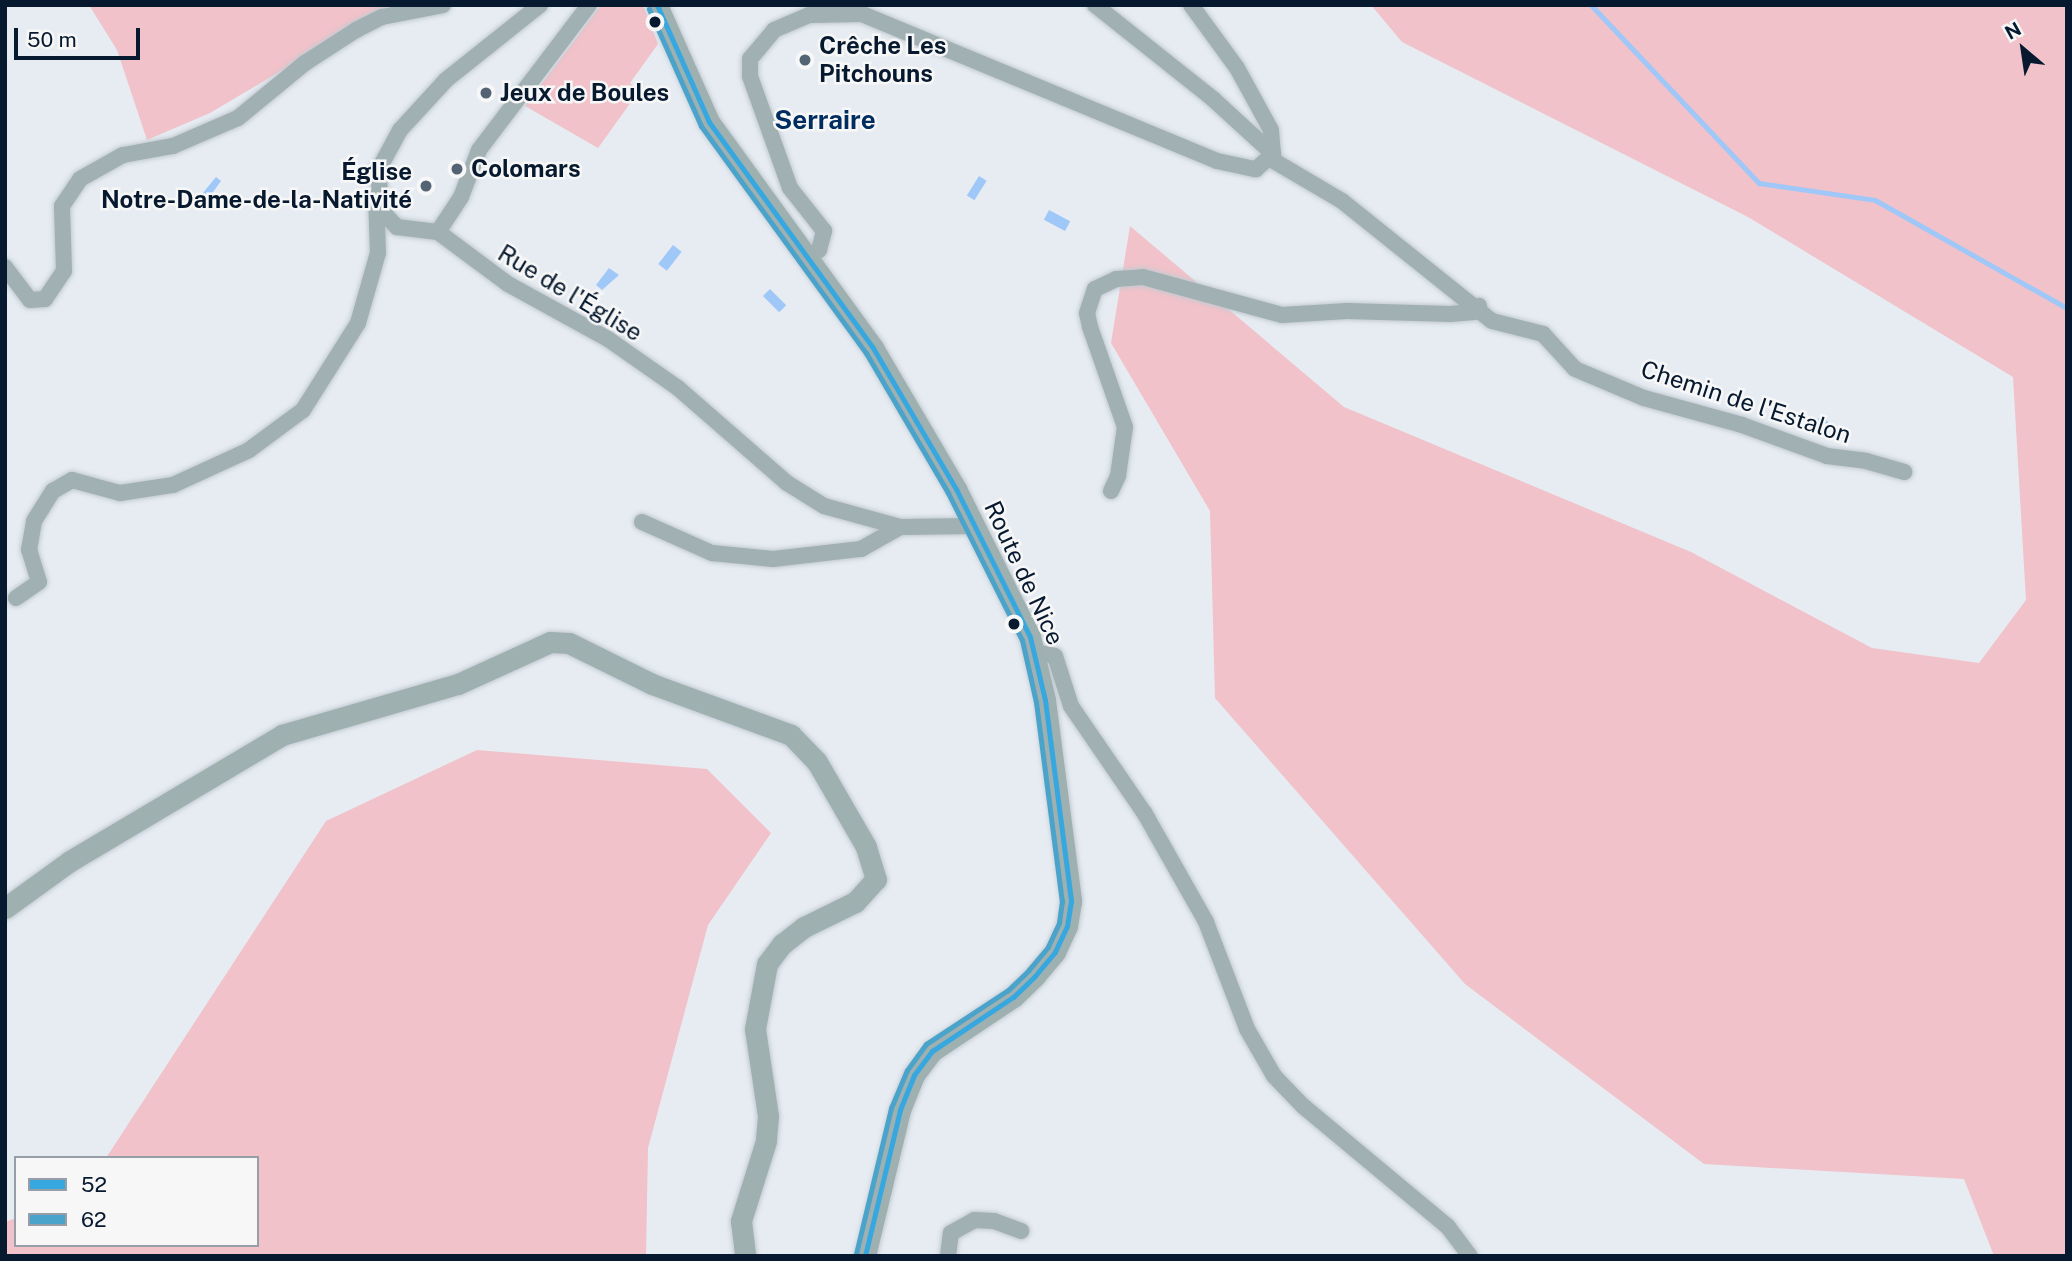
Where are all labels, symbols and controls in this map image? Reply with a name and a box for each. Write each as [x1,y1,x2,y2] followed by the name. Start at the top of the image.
[18,14,144,58] scale bar
[1988,14,2058,84] north arrow
[648,15,662,29] unlabelled marker
[2001,17,2025,44] text: N
[27,27,77,52] text: 50 m
[819,32,947,88] place label: Crêche Les Pitchouns
[797,52,813,68] marker: Crêche Les Pitchouns
[500,79,669,107] place label: Jeux de Boules
[478,85,494,101] marker: Jeux de Boules
[774,104,876,136] district label: Serraire
[471,155,581,183] place label: Colomars
[101,158,412,214] place label: Église Notre-Dame-de-la-Nativité
[449,161,465,177] marker: Colomars
[418,178,434,194] marker: Église Notre-Dame-de-la-Nativité
[492,239,648,347] street label: Rue de l'Église
[1637,354,1855,450] street label: Chemin de l'Estalon
[978,496,1070,650] street label: Route de Nice
[1007,617,1021,631] unlabelled marker
[14,1156,259,1247] legend
[81,1172,107,1197] text: 52
[81,1207,107,1232] text: 62

